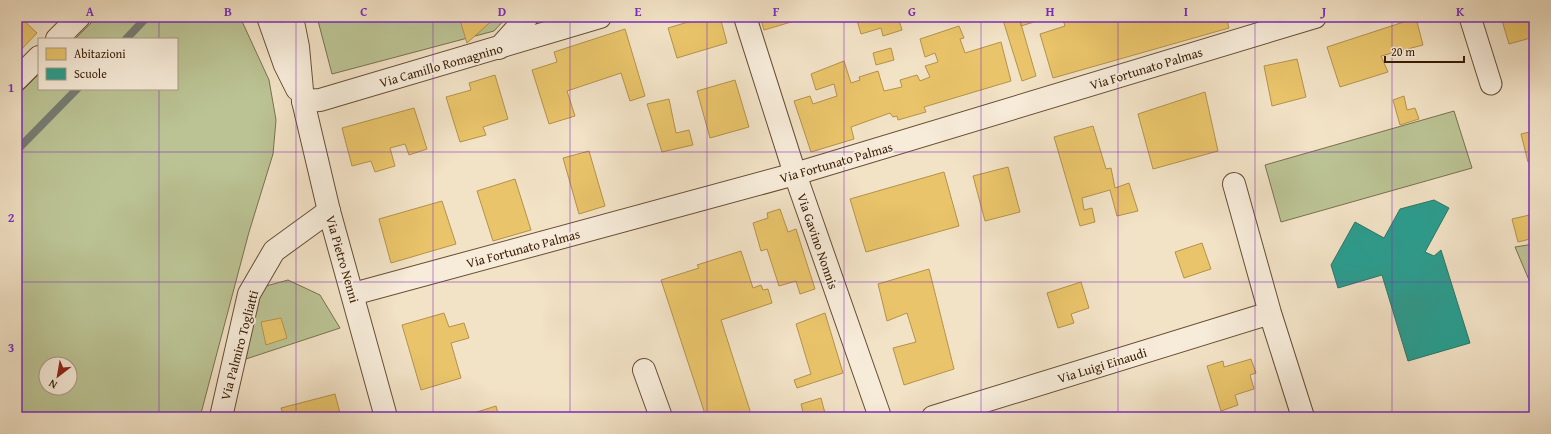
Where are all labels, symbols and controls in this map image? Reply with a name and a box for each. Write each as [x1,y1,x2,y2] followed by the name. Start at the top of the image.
[86,2,95,21] text: A
[224,2,232,21] text: B
[360,2,368,21] text: C
[498,2,506,21] text: D
[635,2,642,21] text: E
[773,2,780,21] text: F
[908,2,916,21] text: G
[1045,2,1055,21] text: H
[1184,2,1188,21] text: I
[1320,2,1327,21] text: J
[1456,2,1465,21] text: K
[38,38,178,90] legend
[1385,38,1464,64] scale bar
[377,39,505,92] street label: Via Camillo Romagnino
[1087,42,1205,95] street label: Via Fortunato Palmas
[1391,43,1415,60] text: 20 m
[74,45,126,62] text: Abitazioni
[74,65,107,82] text: Scuole
[8,78,14,97] text: 1
[777,137,895,188] street label: Via Fortunato Palmas
[792,191,843,292] street label: Via Gavino Nonnis
[8,208,15,227] text: 2
[321,213,364,305] street label: Via Pietro Nenni
[464,224,582,273] street label: Via Fortunato Palmas
[216,288,263,402] street label: Via Palmiro Togliatti
[8,338,14,357] text: 3
[1055,343,1149,388] street label: Via Luigi Einaudi
[38,356,78,396] north arrow
[45,375,60,393] text: N

